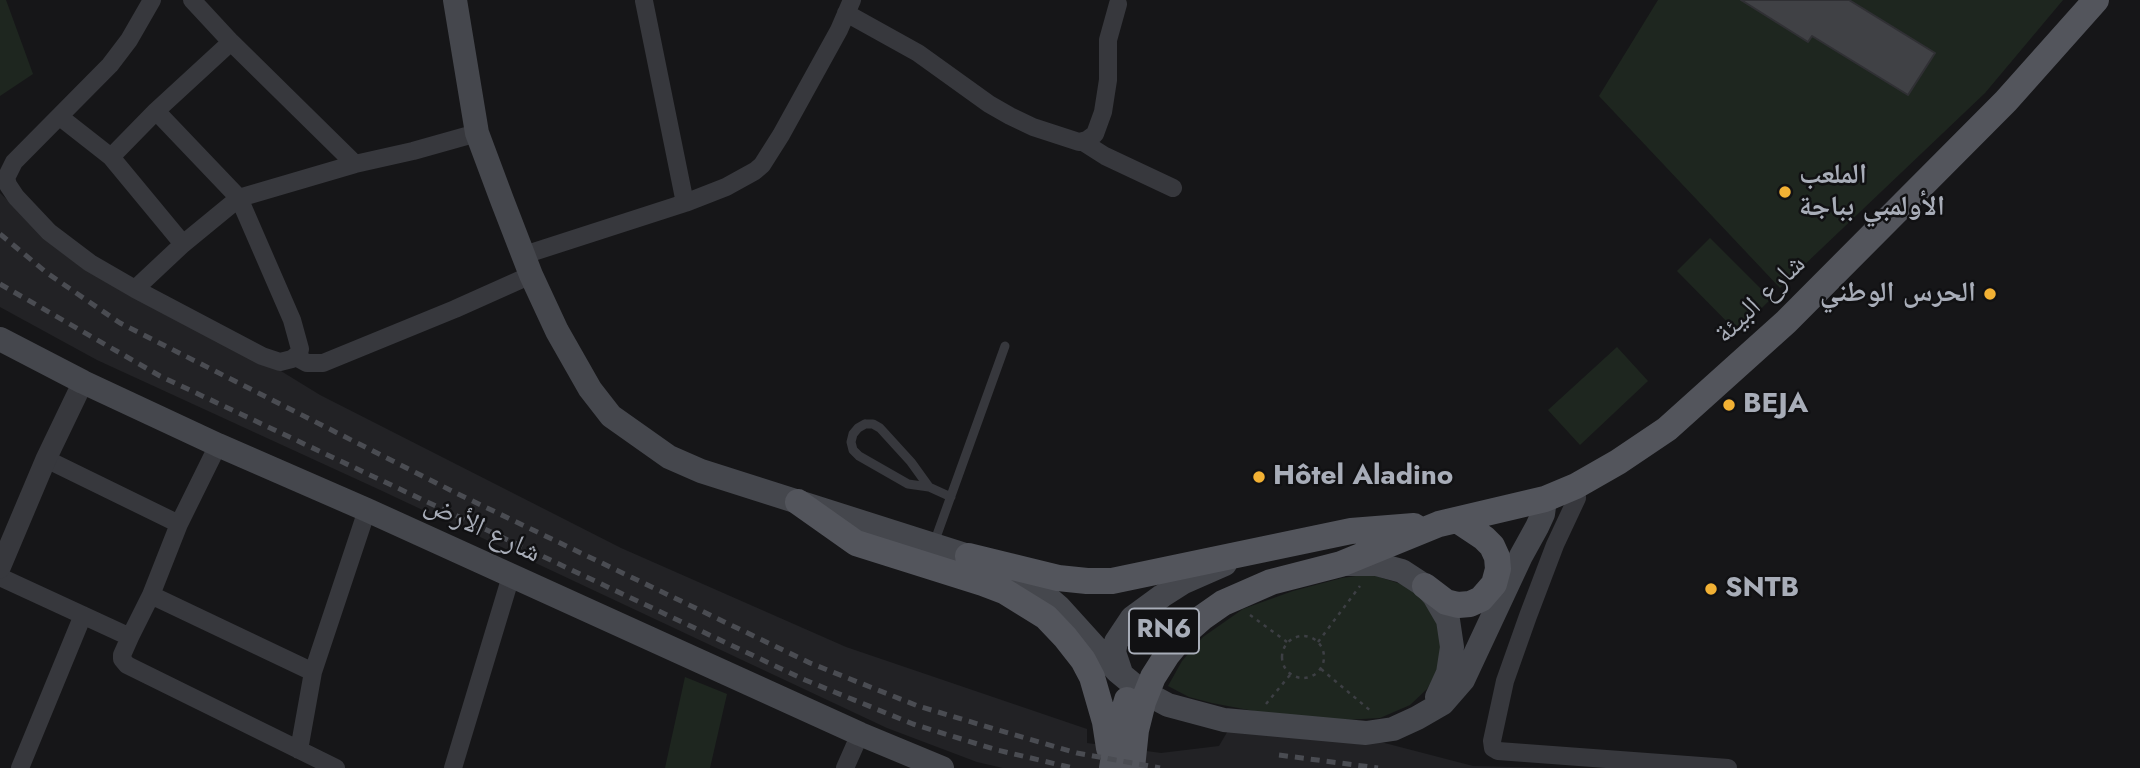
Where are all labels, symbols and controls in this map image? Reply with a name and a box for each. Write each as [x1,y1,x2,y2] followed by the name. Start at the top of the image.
[1799,159,1945,225] place label: الملعب الأولمبي بباجة
[1777,184,1793,200] marker: الملعب الأولمبي بباجة
[1709,249,1813,351] street label: شارع البيئة
[1820,277,1976,311] place label: الحرس الوطني
[1982,286,1998,302] marker: الحرس الوطني
[1743,388,1808,422] place label: BEJA
[1721,397,1737,413] marker: BEJA
[1273,460,1453,494] place label: Hôtel Aladino
[1251,469,1267,485] marker: Hôtel Aladino
[419,489,545,571] street label: شارع الأرض
[1725,572,1799,606] place label: SNTB
[1703,581,1719,597] marker: SNTB
[1129,608,1199,653] road number: RN6

